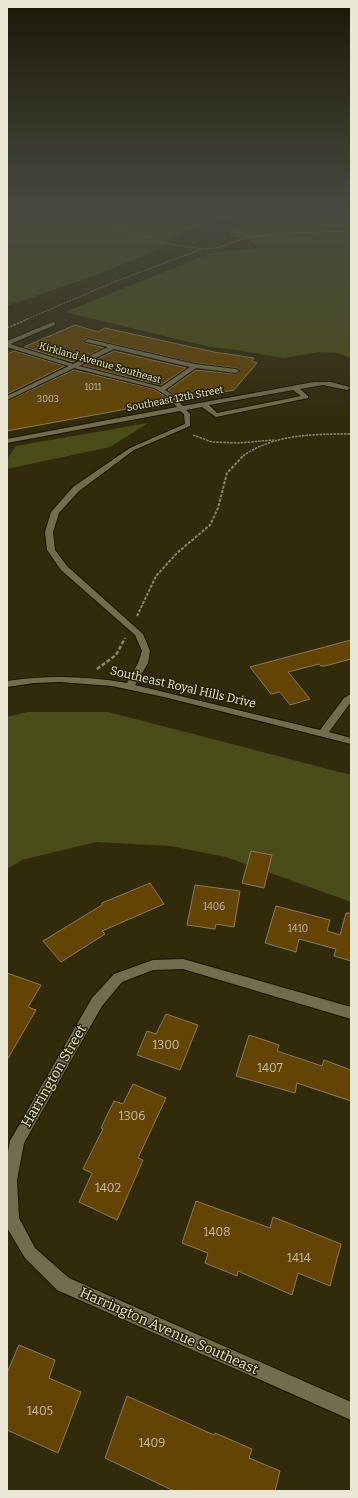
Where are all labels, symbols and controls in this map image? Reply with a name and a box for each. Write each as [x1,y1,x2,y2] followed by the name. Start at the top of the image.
[38,340,163,386] street label: Kirkland Avenue Southeast
[85,382,102,392] house number: 1011
[126,384,225,414] street label: Southeast 12th Street
[37,394,59,404] house number: 3003
[109,663,257,711] street label: Southeast Royal Hills Drive
[203,901,225,913] house number: 1406
[288,923,308,935] house number: 1410
[18,1022,90,1130] street label: Harrington Street
[152,1038,180,1052] house number: 1300
[257,1061,283,1075] house number: 1407
[119,1109,145,1123] house number: 1306
[95,1181,121,1195] house number: 1402
[204,1225,230,1239] house number: 1408
[287,1251,311,1265] house number: 1414
[77,1284,261,1378] street label: Harrington Avenue Southeast
[27,1404,53,1418] house number: 1405
[139,1436,165,1450] house number: 1409

